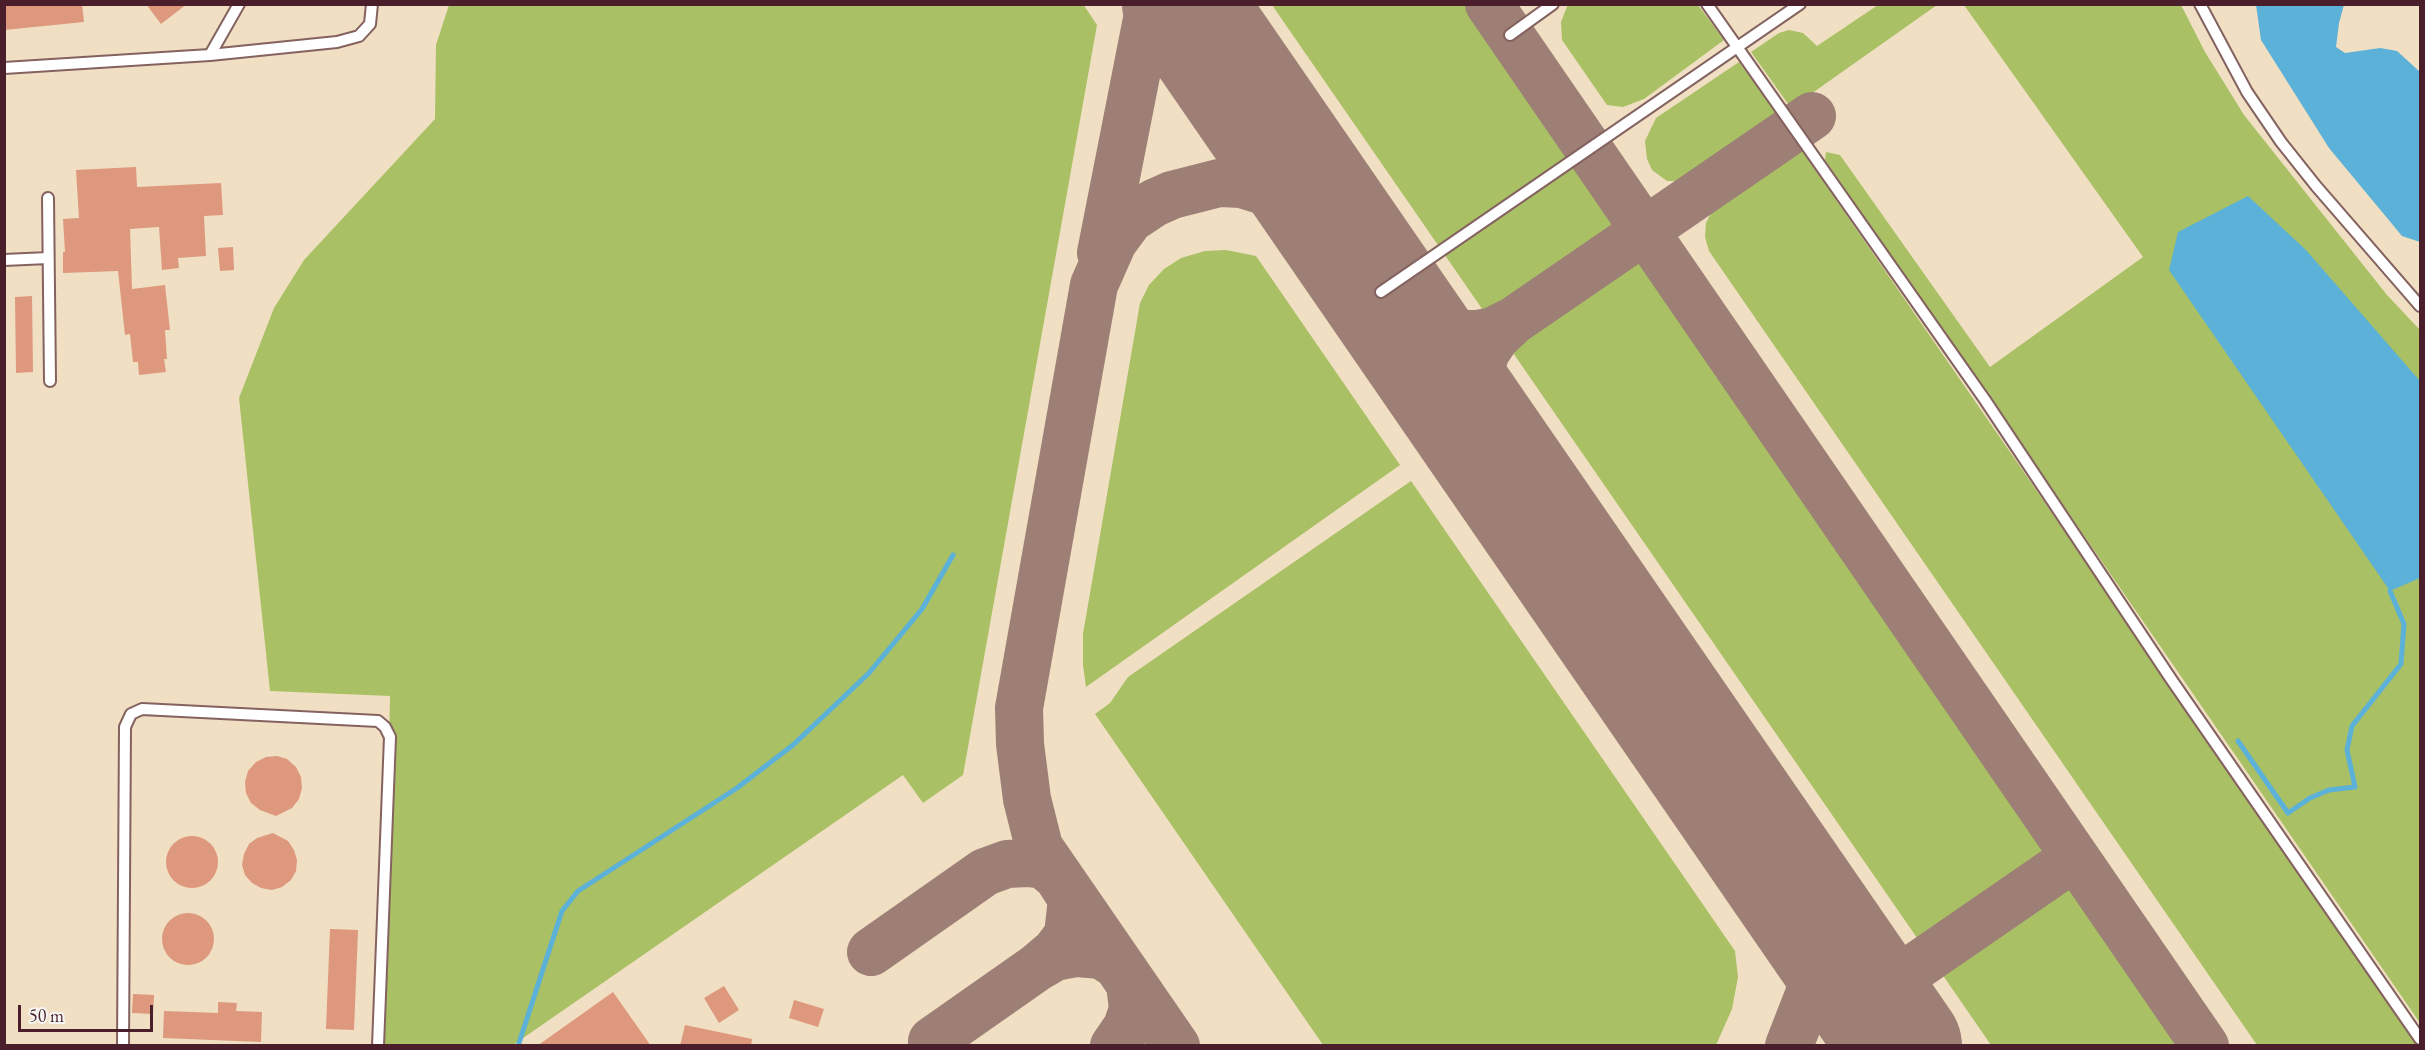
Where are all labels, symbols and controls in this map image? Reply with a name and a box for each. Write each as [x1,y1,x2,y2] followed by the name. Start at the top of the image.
[21,993,156,1031] scale bar
[29,1004,64,1027] text: 50 m

